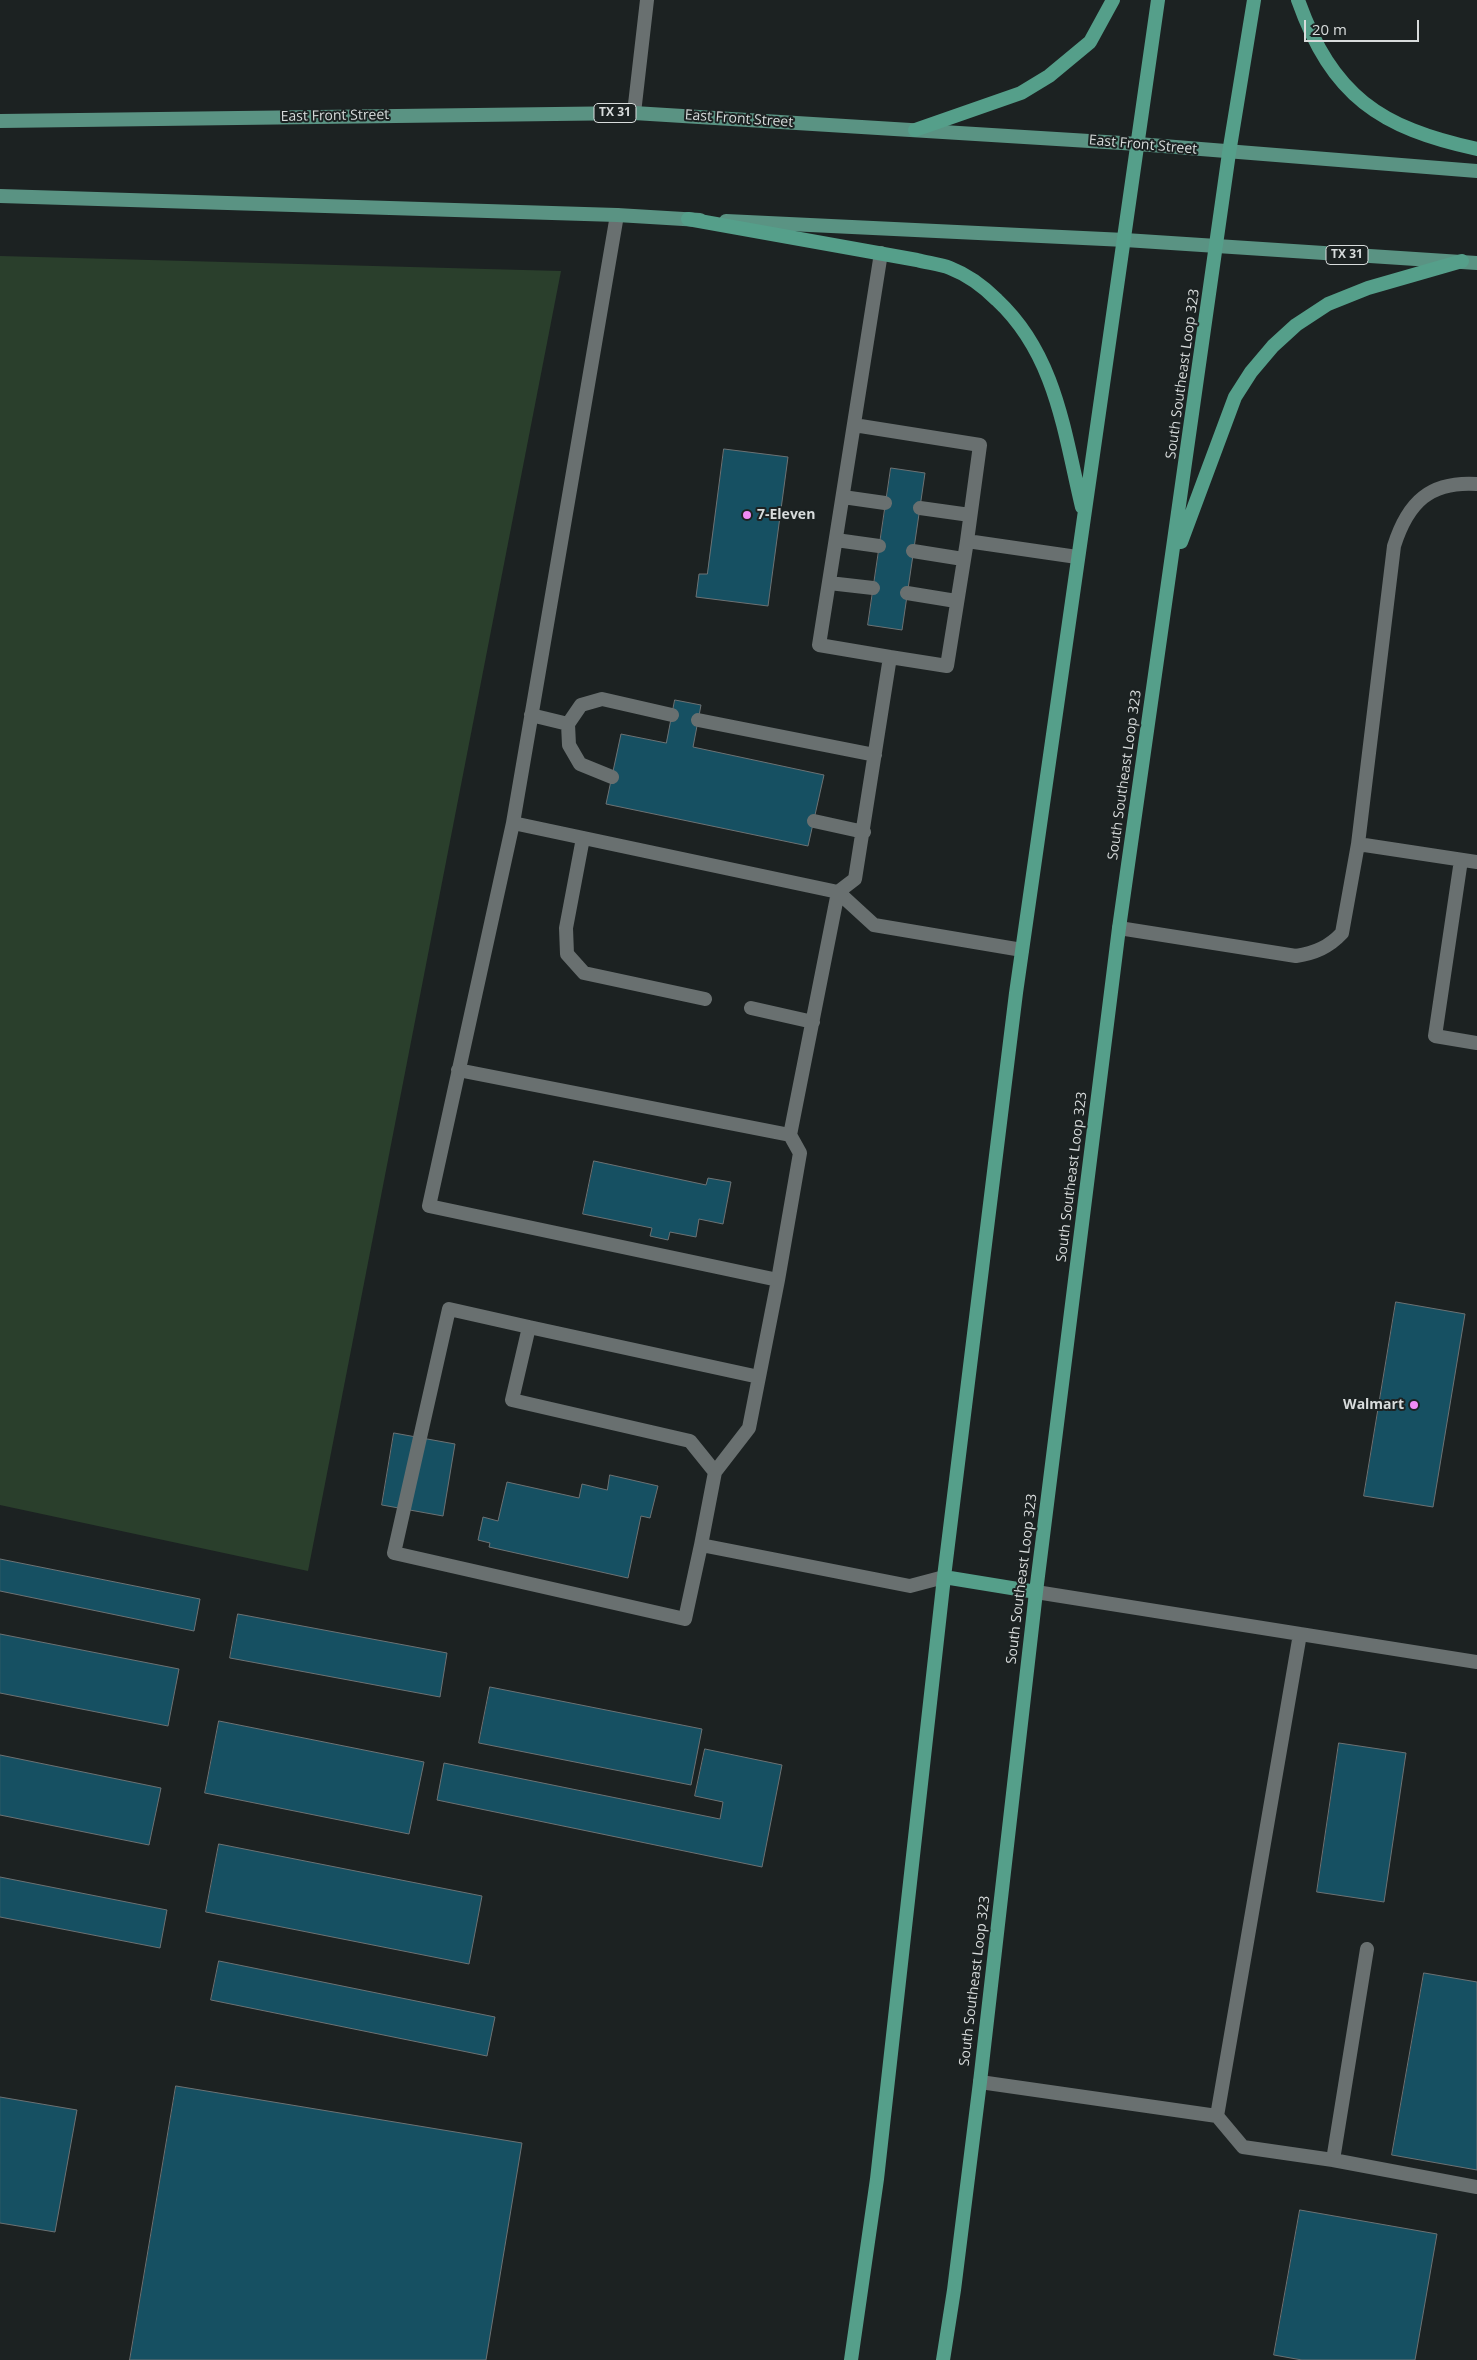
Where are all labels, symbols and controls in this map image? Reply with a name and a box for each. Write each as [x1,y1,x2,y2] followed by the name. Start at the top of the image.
[1307,10,1422,42] scale bar
[1312,19,1347,39] text: 20 m
[594,104,636,122] road number: TX 31
[281,107,389,125] street label: East Front Street
[684,107,794,131] street label: East Front Street
[1088,132,1198,158] street label: East Front Street
[1326,246,1368,264] road number: TX 31
[1163,288,1203,460] street label: South Southeast Loop 323
[757,507,815,523] place label: 7-Eleven
[741,509,753,521] marker: 7-Eleven
[1105,689,1145,861] street label: South Southeast Loop 323
[1053,1091,1091,1263] street label: South Southeast Loop 323
[1343,1397,1404,1413] place label: Walmart
[1408,1399,1420,1411] marker: Walmart
[1003,1493,1041,1665] street label: South Southeast Loop 323
[956,1895,994,2067] street label: South Southeast Loop 323

